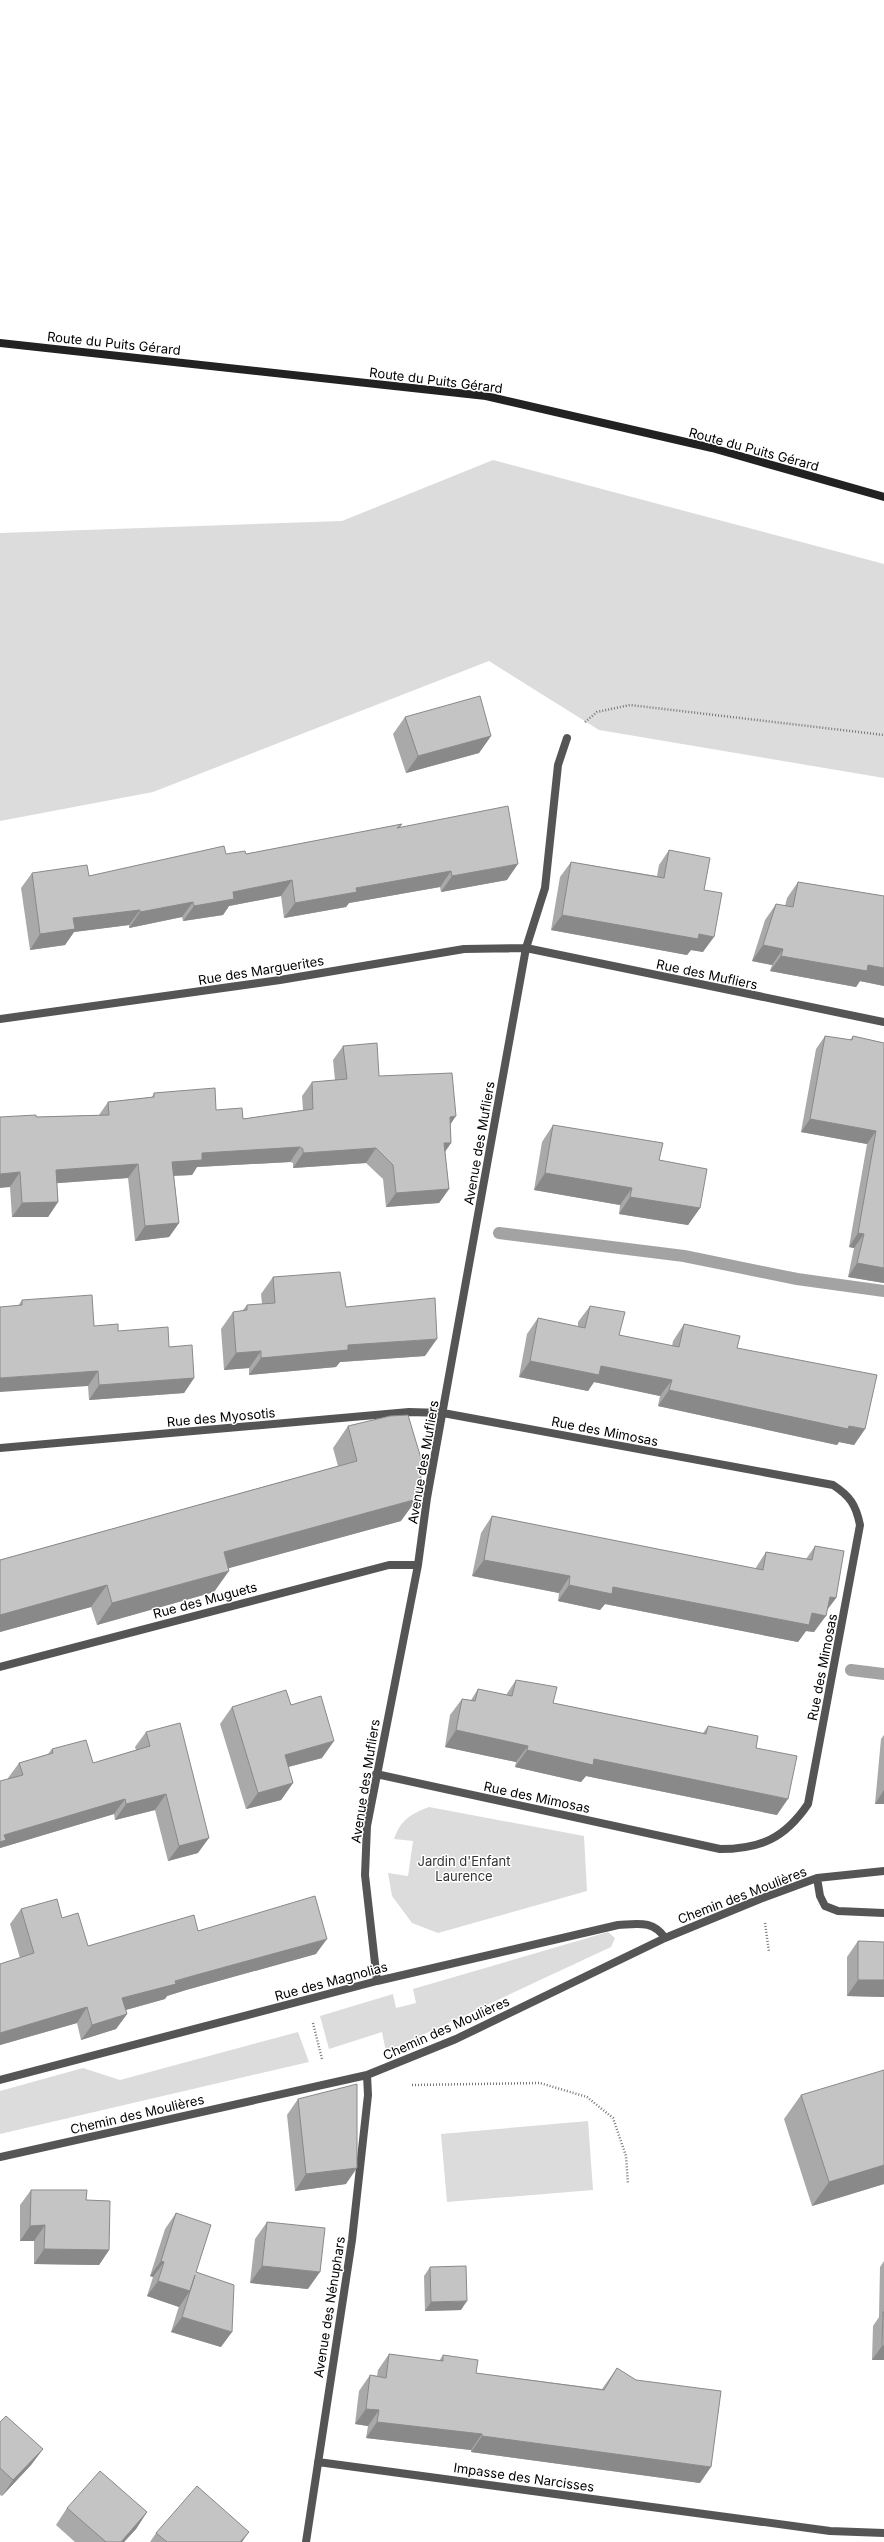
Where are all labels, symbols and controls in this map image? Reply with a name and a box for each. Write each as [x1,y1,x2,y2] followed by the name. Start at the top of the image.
[46,328,182,358] street label: Route du Puits Gérard
[368,364,504,396] street label: Route du Puits Gérard
[687,424,821,474] street label: Route du Puits Gérard
[197,952,325,988] street label: Rue des Marguerites
[655,955,759,993] street label: Rue des Mufliers
[460,1080,498,1206] street label: Avenue des Mufliers
[404,1399,442,1525] street label: Avenue des Mufliers
[166,1404,276,1430] street label: Rue des Myosotis
[550,1413,660,1449] street label: Rue des Mimosas
[151,1578,259,1622] street label: Rue des Muguets
[804,1612,840,1722] street label: Rue des Mimosas
[347,1718,383,1844] street label: Avenue des Mufliers
[482,1778,592,1816] street label: Rue des Mimosas
[417,1853,511,1884] park label: Jardin d'Enfant Laurence
[675,1863,809,1927] street label: Chemin des Moulières
[273,1958,389,2004] street label: Rue des Magnolias
[380,1993,512,2063] street label: Chemin des Moulières
[68,2091,206,2137] street label: Chemin des Moulières
[310,2235,348,2379] street label: Avenue des Nénuphars
[453,2459,595,2495] street label: Impasse des Narcisses

